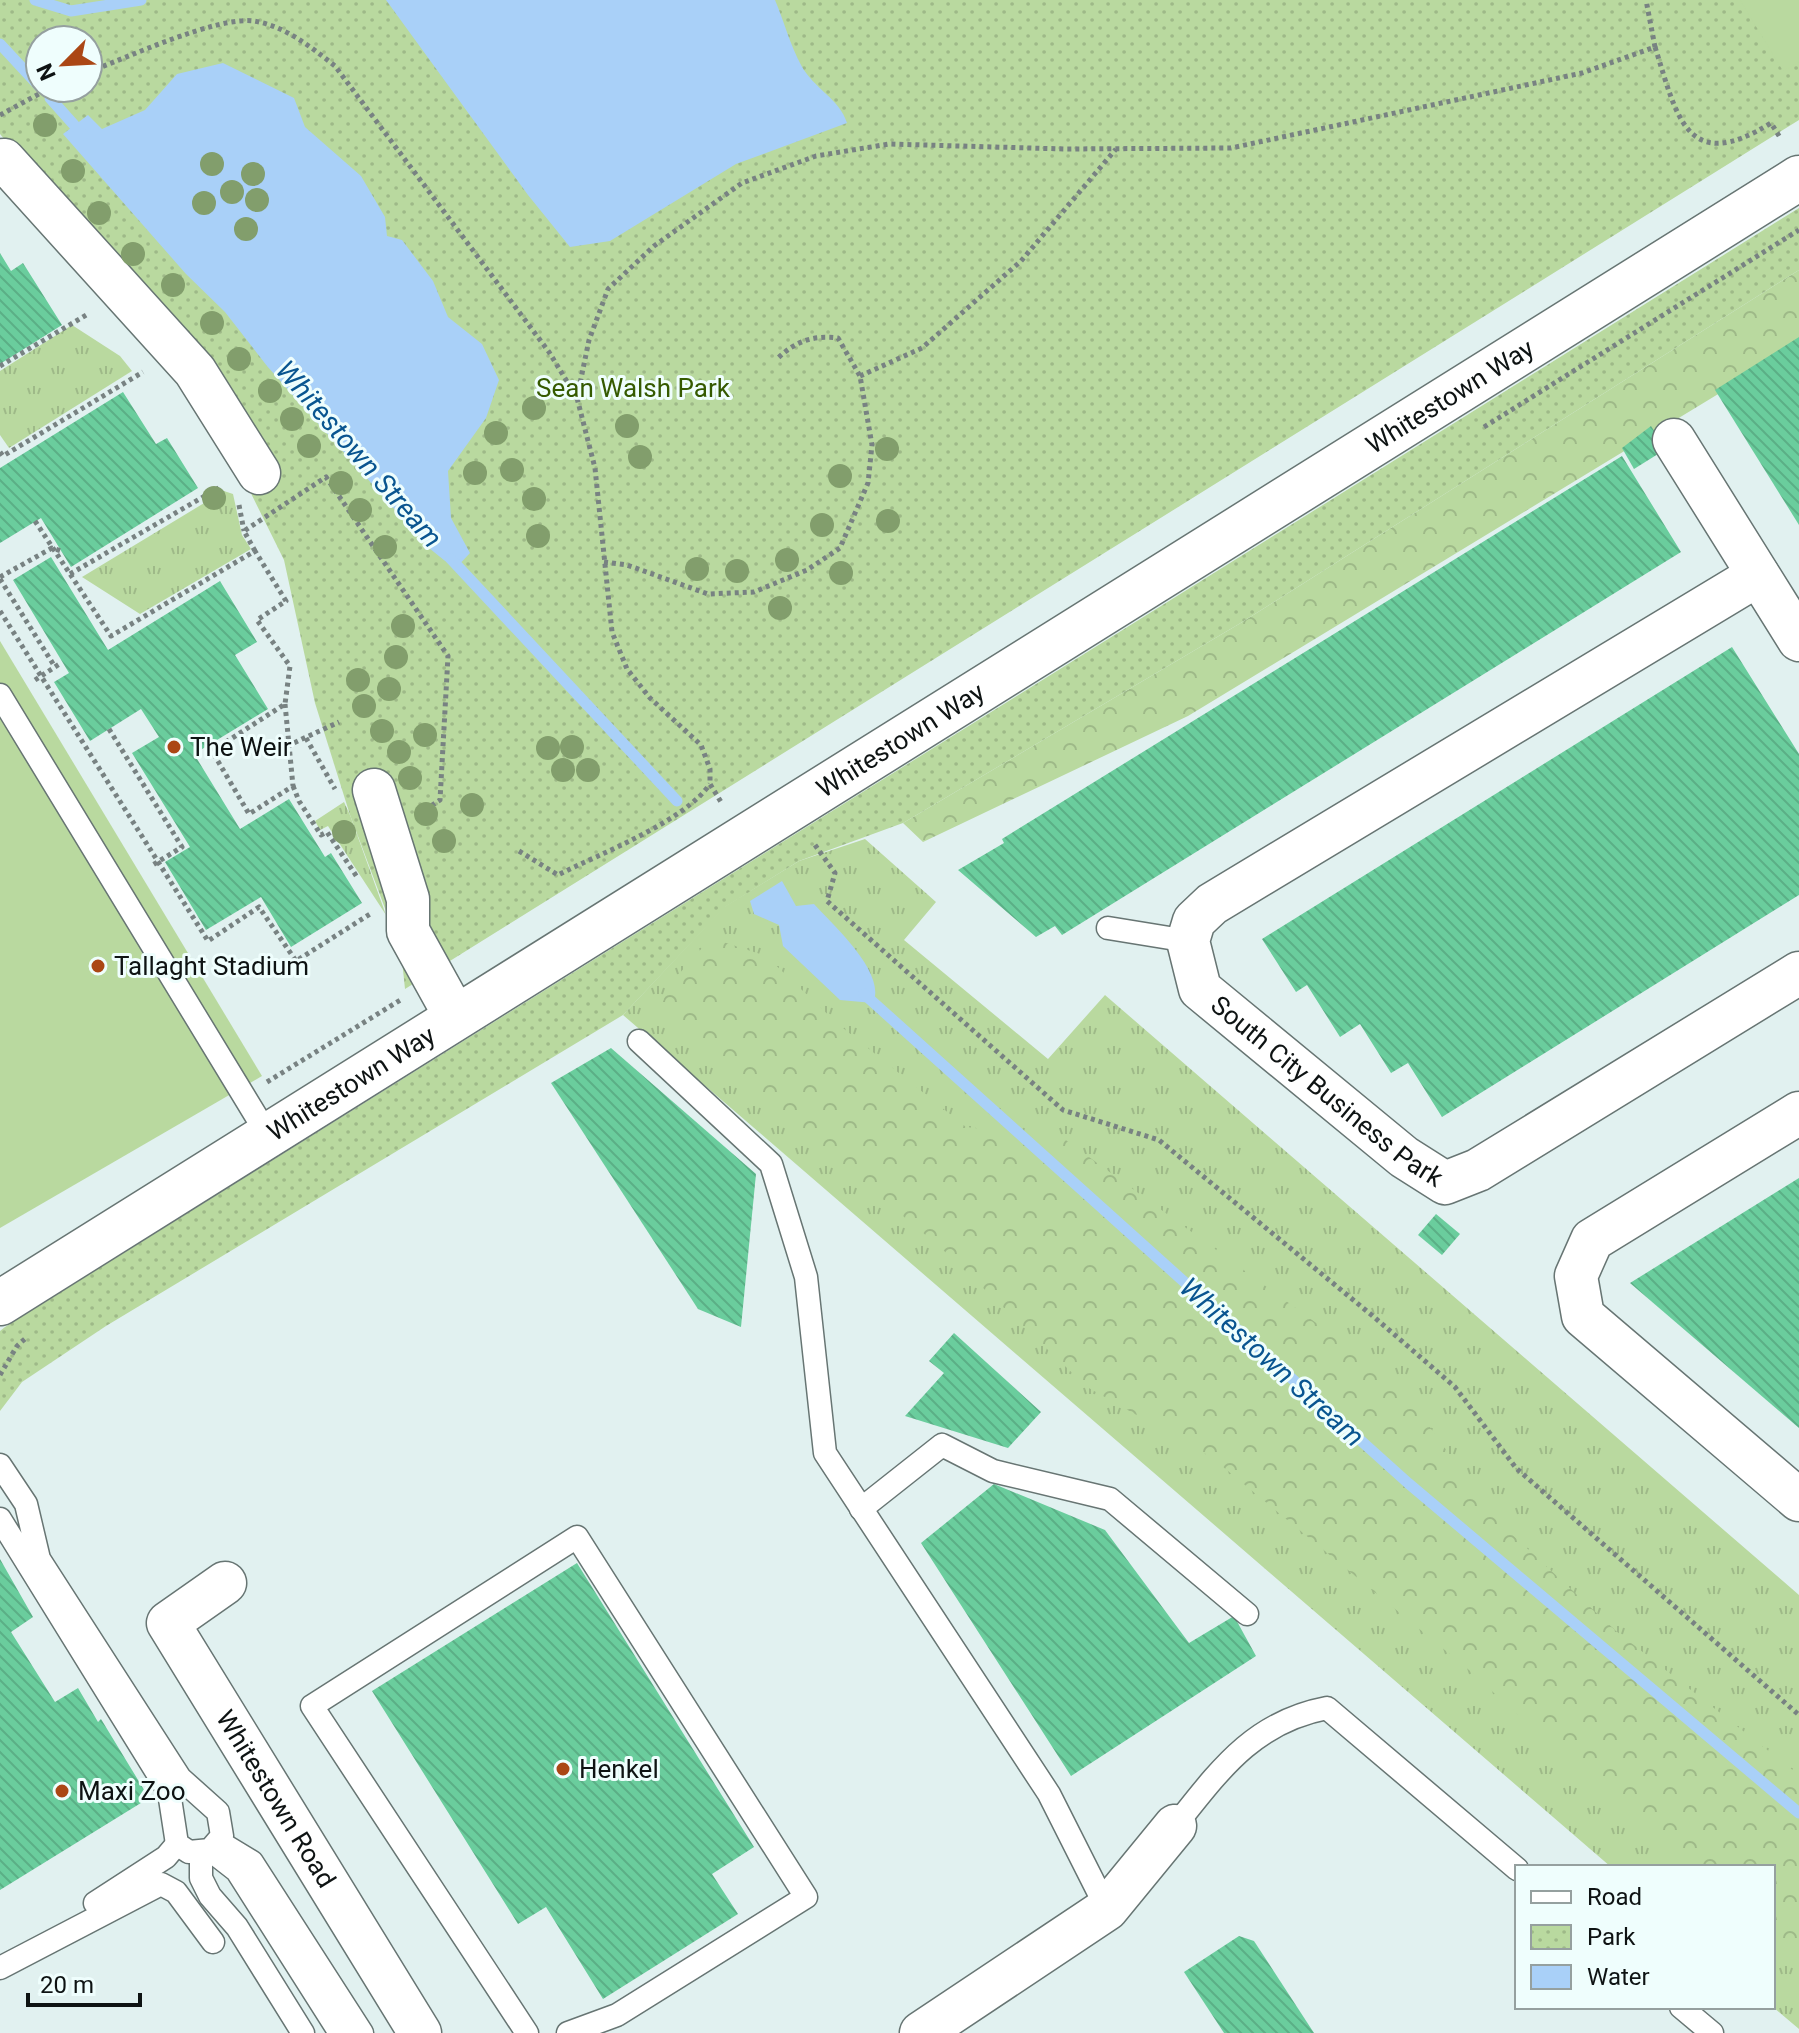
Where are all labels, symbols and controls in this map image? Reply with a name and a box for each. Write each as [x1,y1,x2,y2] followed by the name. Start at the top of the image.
[24,24,104,104] north arrow
[32,60,61,84] text: N
[1361,333,1539,460] street label: Whitestown Way
[269,354,449,554] water label: Whitestown Stream
[536,373,731,403] park label: Sean Walsh Park
[811,676,990,803] street label: Whitestown Way
[190,732,292,762] place label: The Weir
[165,738,183,756] marker: The Weir
[114,951,309,981] place label: Tallaght Stadium
[89,957,107,975] marker: Tallaght Stadium
[1205,990,1449,1193] street label: South City Business Park
[262,1020,440,1147] street label: Whitestown Way
[1173,1271,1371,1453] water label: Whitestown Stream
[210,1705,342,1893] street label: Whitestown Road
[579,1754,659,1784] place label: Henkel
[554,1760,572,1778] marker: Henkel
[78,1776,185,1806] place label: Maxi Zoo
[53,1782,71,1800] marker: Maxi Zoo
[1515,1865,1775,2009] legend
[1587,1883,1642,1911] text: Road
[1587,1923,1636,1951] text: Park
[28,1957,140,2007] scale bar
[1587,1963,1650,1991] text: Water
[40,1971,94,1999] text: 20 m

